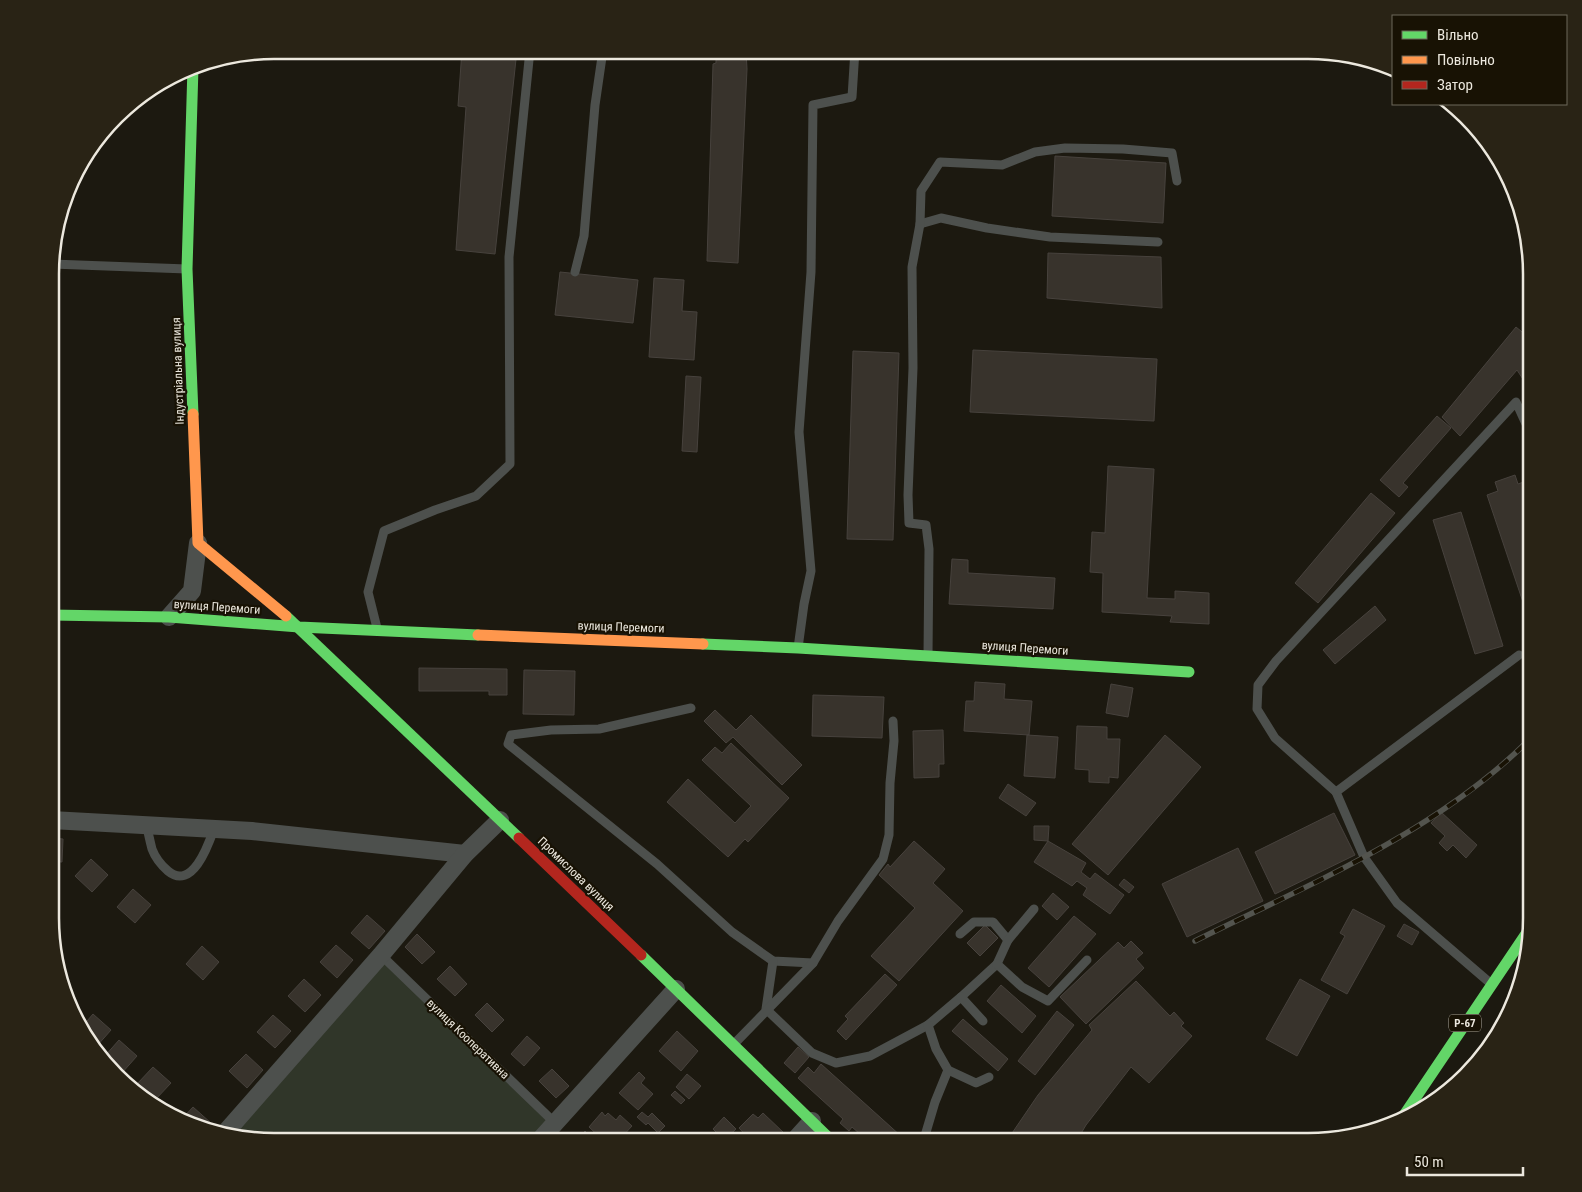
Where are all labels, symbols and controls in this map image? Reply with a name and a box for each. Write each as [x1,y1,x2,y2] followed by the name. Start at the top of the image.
[1392,15,1567,105] legend
[1437,26,1479,44] text: Вільно
[1437,51,1495,69] text: Повільно
[1437,76,1473,94] text: Затор
[169,317,187,425] street label: Індустріальна вулиця
[173,597,261,617] street label: вулиця Перемоги
[577,618,665,636] street label: вулиця Перемоги
[981,638,1069,658] street label: вулиця Перемоги
[535,834,617,914] street label: Промислова вулиця
[424,996,512,1082] street label: вулиця Кооперативна
[1449,1014,1481,1032] road number: Р-67
[1407,1144,1523,1176] scale bar
[1414,1153,1444,1171] text: 50 m

